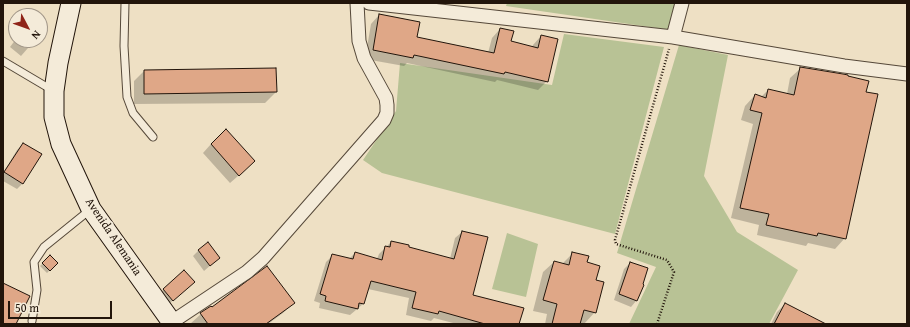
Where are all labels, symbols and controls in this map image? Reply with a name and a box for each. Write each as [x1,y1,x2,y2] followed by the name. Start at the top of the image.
[8,8,48,48] north arrow
[28,27,45,43] text: N
[82,196,144,278] street label: Avenida Alemania
[10,293,114,319] scale bar
[15,299,39,316] text: 50 m

